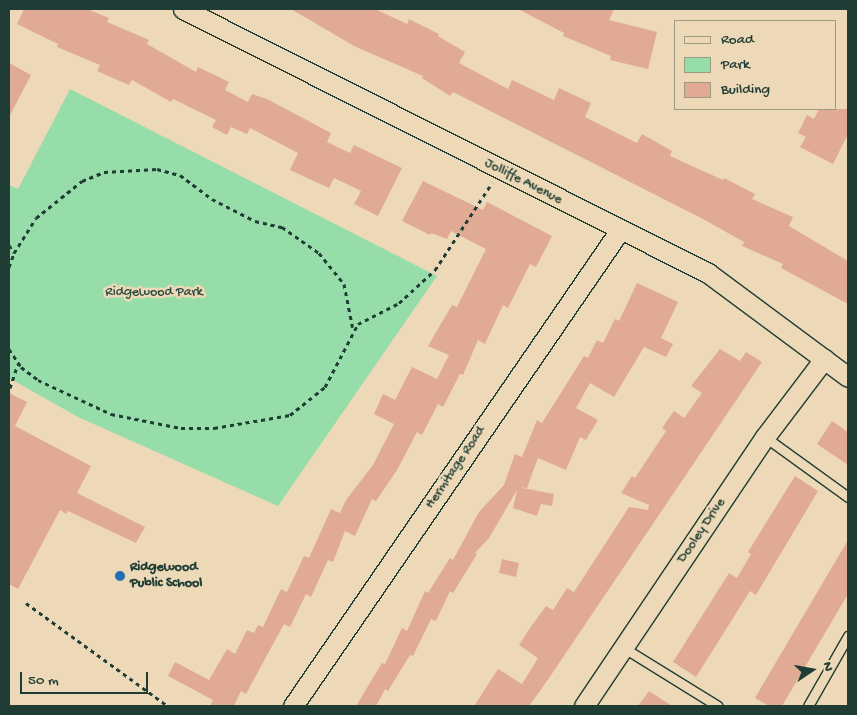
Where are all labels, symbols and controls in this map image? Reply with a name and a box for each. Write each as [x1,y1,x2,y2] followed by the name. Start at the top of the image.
[674,20,837,110] legend
[721,31,754,49] text: Road
[721,56,750,74] text: Park
[721,81,770,99] text: Building
[481,155,565,209] street label: Jolliffe Avenue
[105,285,203,301] park label: Ridgewood Park
[422,424,490,512] street label: Hermitage Road
[674,495,730,567] street label: Dooley Drive
[130,560,202,592] place label: Ridgewood Public School
[114,570,126,582] marker: Ridgewood Public School
[787,645,837,695] north arrow
[818,661,836,673] text: N
[22,662,150,694] scale bar
[28,672,59,690] text: 50 m

